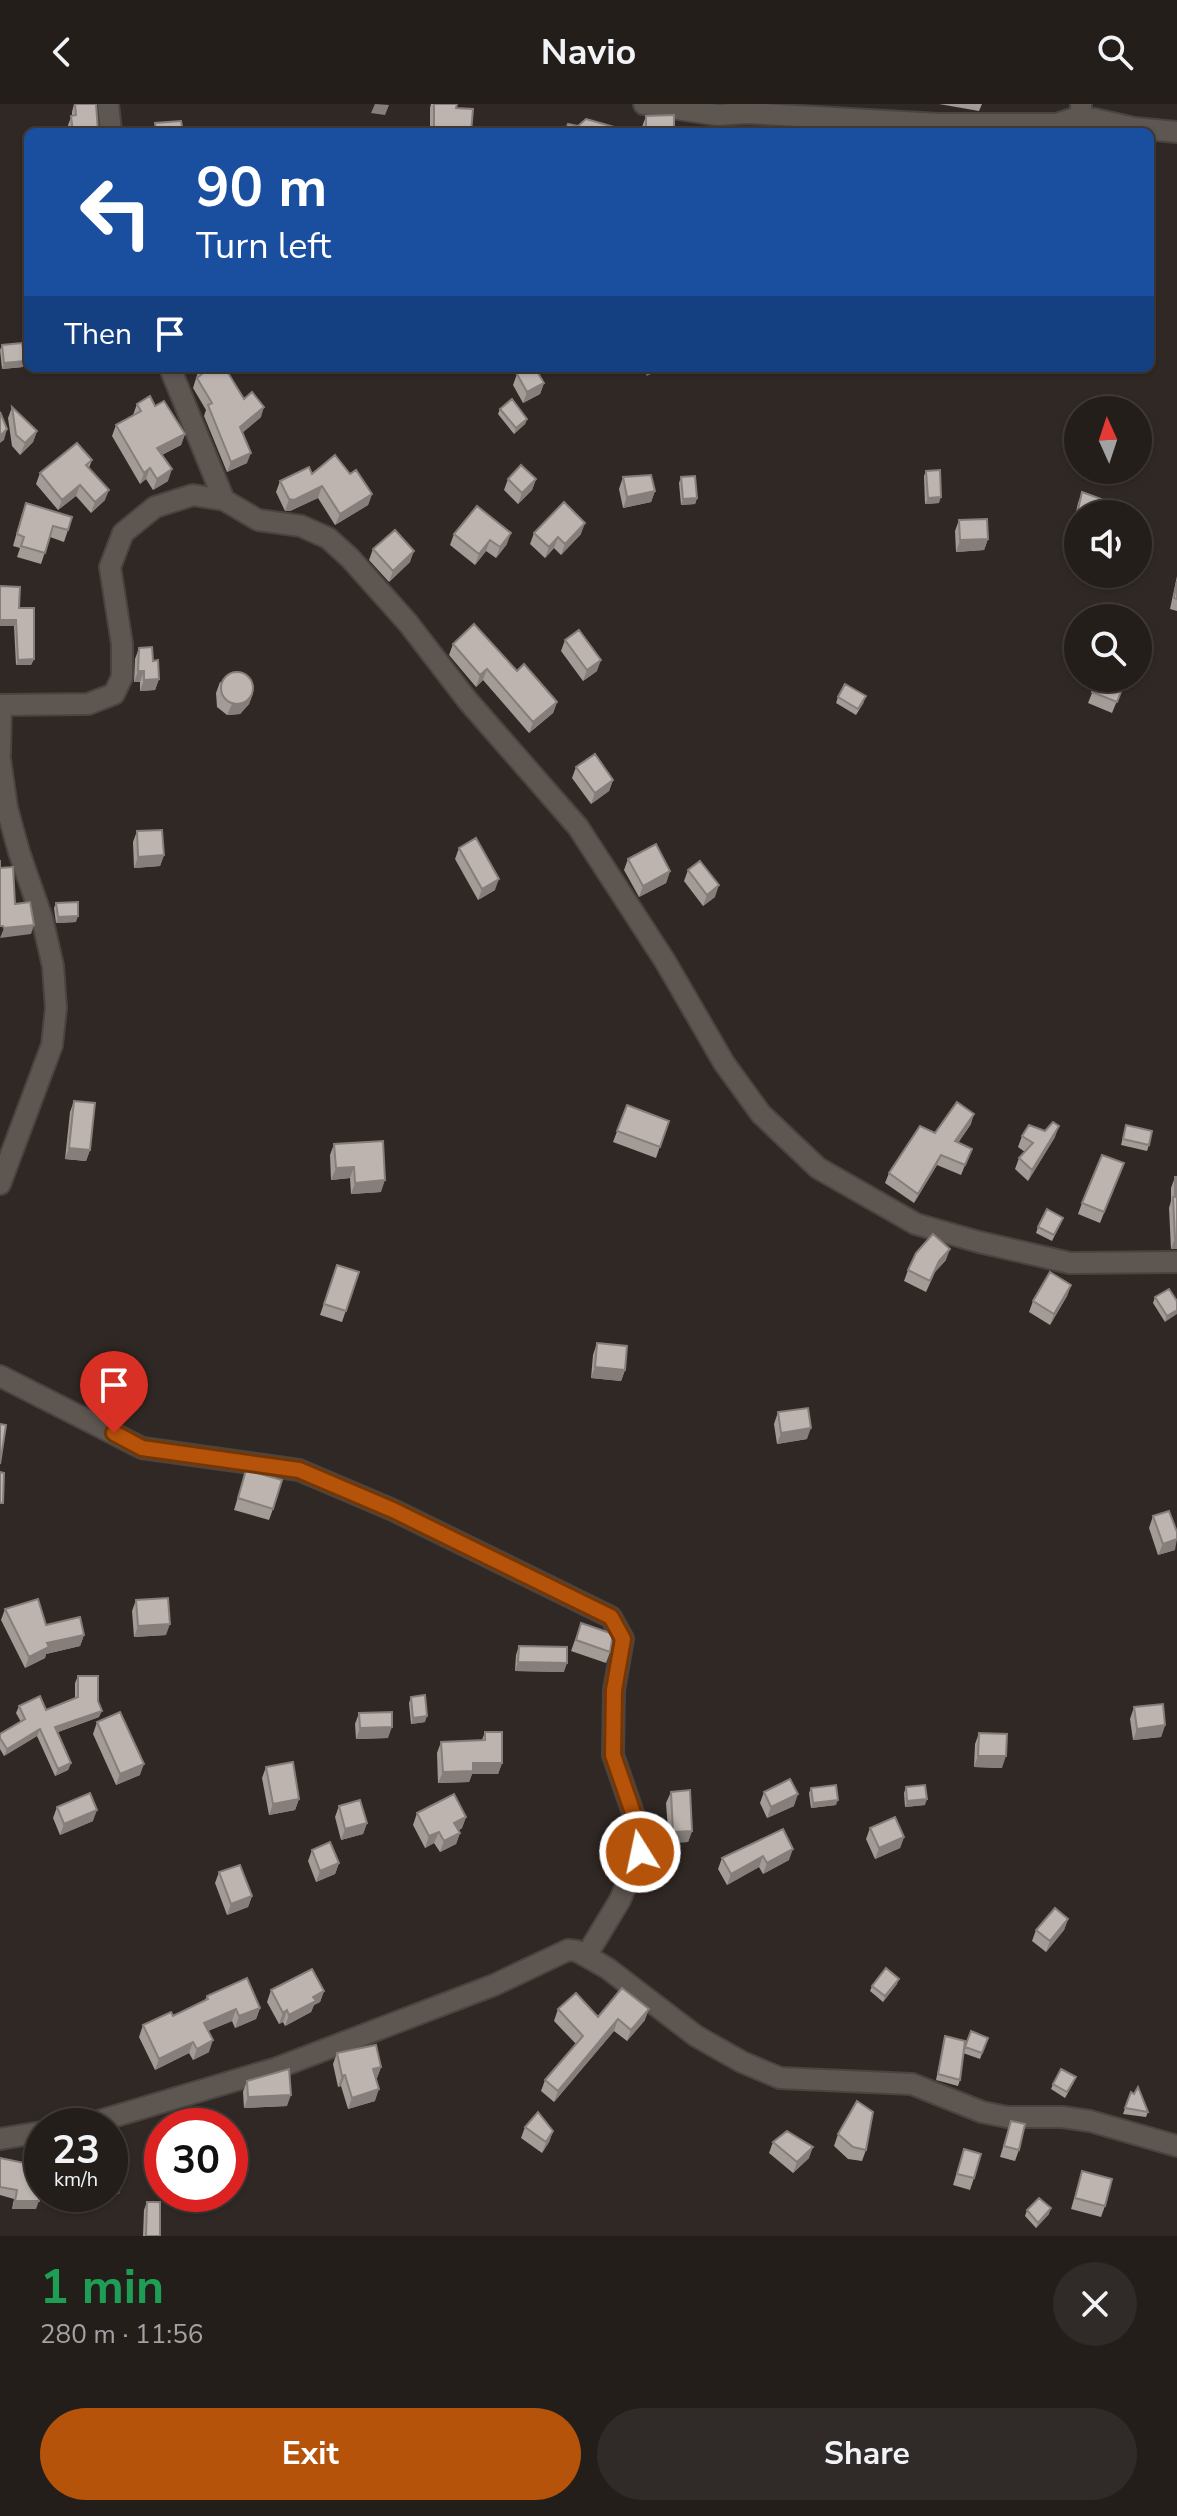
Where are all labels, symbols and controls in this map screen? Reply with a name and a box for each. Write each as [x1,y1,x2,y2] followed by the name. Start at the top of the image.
[541,28,636,77] text: Navio
[40,30,84,74] icon: back
[1093,30,1137,74] icon: search
[196,149,327,226] text: 90 m
[64,160,168,264] icon: left
[196,222,331,271] text: Turn left
[148,312,192,356] icon: arrive
[64,314,132,355] text: Then
[1064,396,1152,484] north arrow
[1064,396,1152,692] map controls
[1064,500,1152,588] button: sound
[1064,604,1152,692] button: search
[80,1351,148,1433] pin
[92,1363,136,1407] icon: arrive
[598,1810,682,1894] position arrow
[144,2108,248,2212] speed limit sign: 30
[52,2123,100,2177] text: 23
[54,2166,98,2193] text: km/h
[40,2254,164,2320] text: 1 min
[1053,2262,1137,2346] button: close
[40,2317,203,2352] text: 280 m · 11:56
[40,2408,581,2500] button: Exit
[597,2408,1137,2500] button: Share

